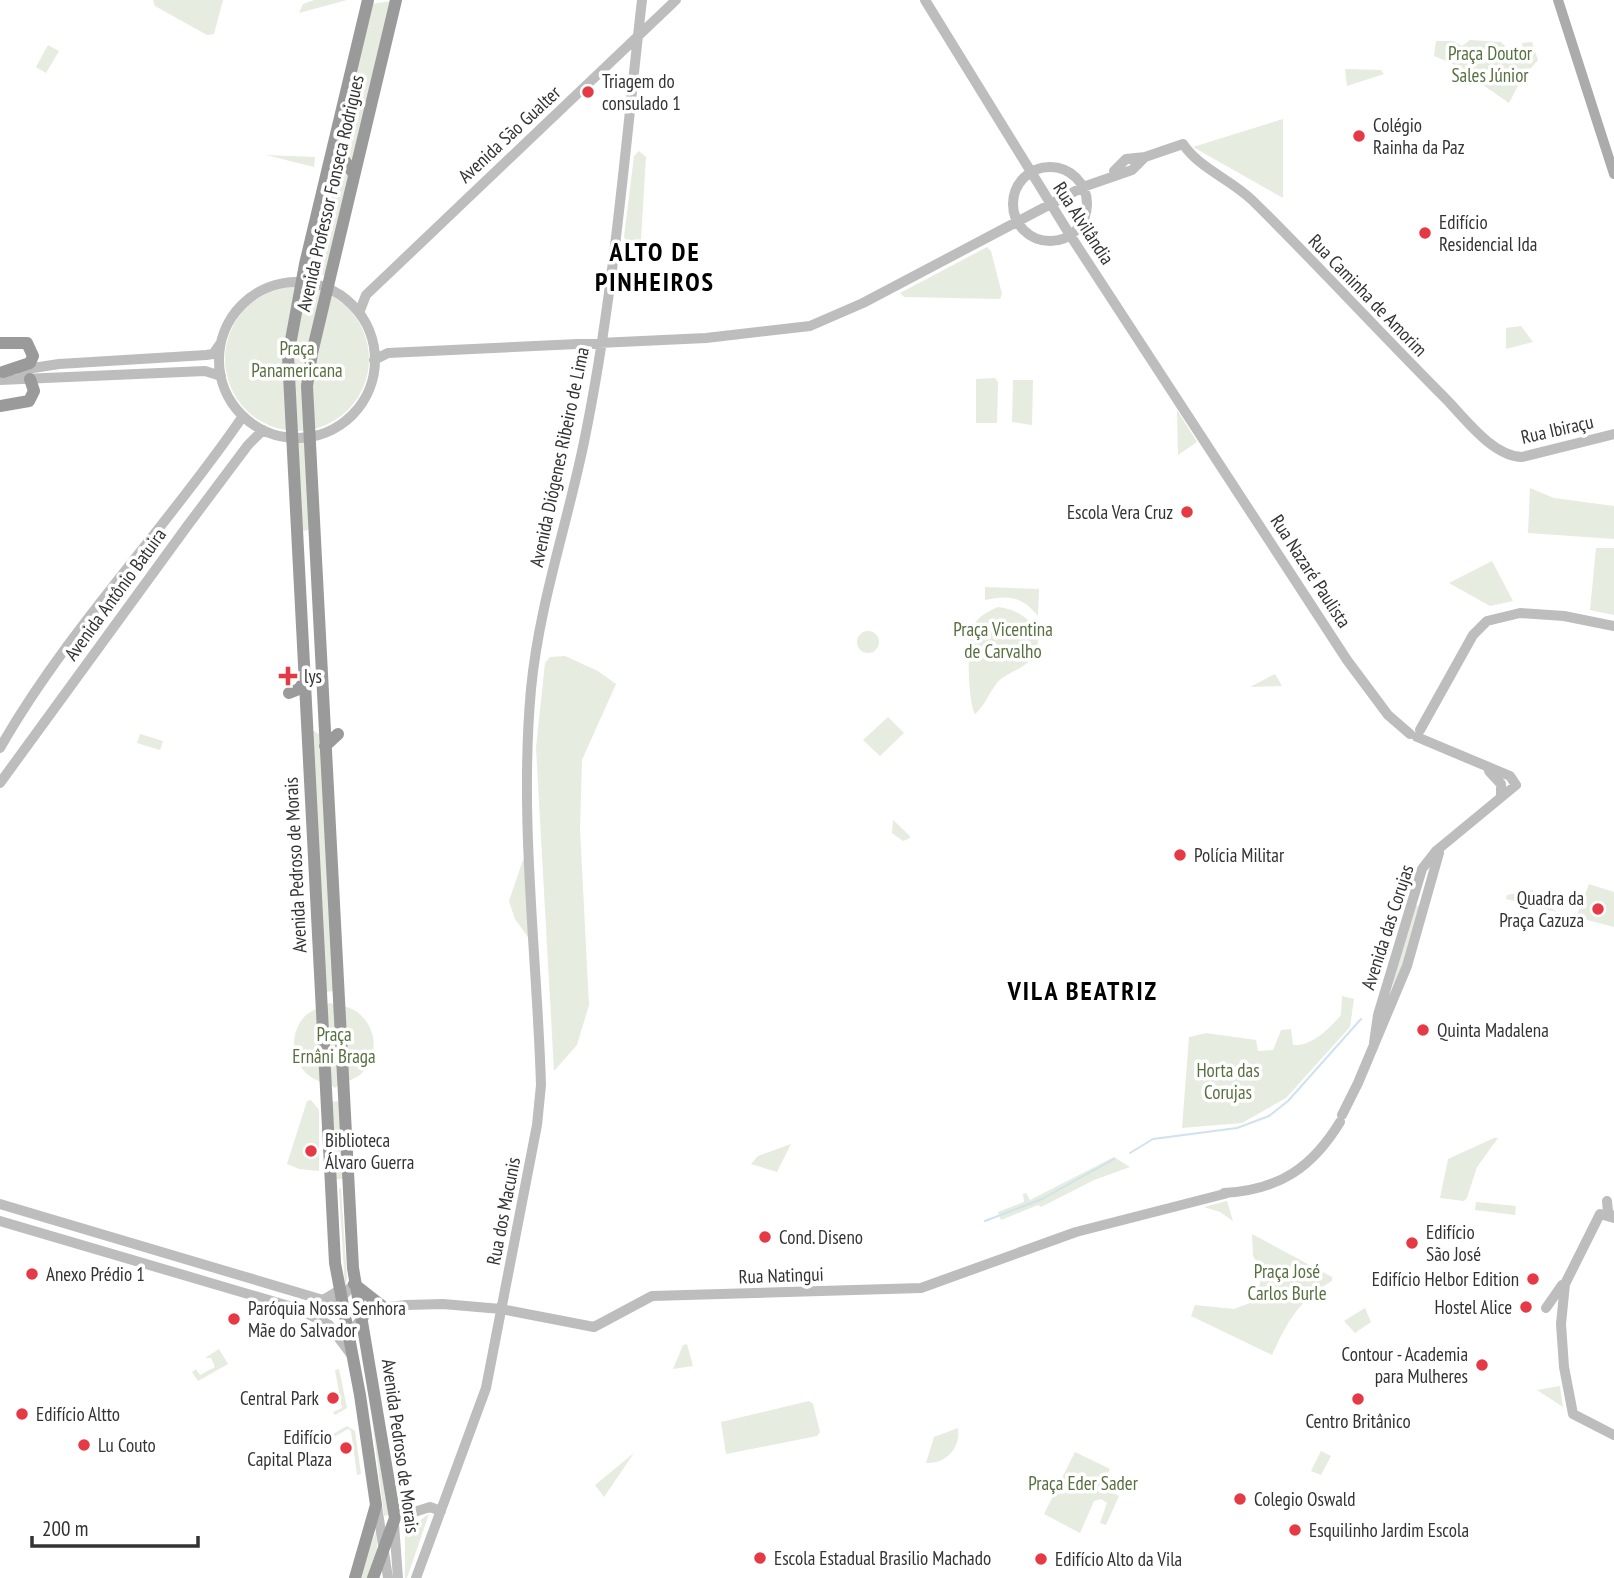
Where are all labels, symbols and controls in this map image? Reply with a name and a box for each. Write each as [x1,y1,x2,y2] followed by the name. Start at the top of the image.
[1448,41,1533,87] park label: Praça Doutor Sales Júnior
[602,69,681,115] place label: Triagem do consulado 1
[291,72,369,314] street label: Avenida Professor Fonseca Rodrigues
[453,80,566,188] street label: Avenida São Gualter
[580,84,596,100] marker: Triagem do consulado 1
[1373,113,1465,159] place label: Colégio Rainha da Paz
[1351,128,1367,144] marker: Colégio Rainha da Paz
[1048,177,1120,269] street label: Rua Alvilândia
[1439,210,1537,256] place label: Edifício Residencial Ida
[1417,225,1433,241] marker: Edifício Residencial Ida
[1304,229,1432,361] street label: Rua Caminha de Amorim
[595,235,715,298] district label: ALTO DE PINHEIROS
[251,336,343,382] park label: Praça Panamericana
[524,345,594,569] street label: Avenida Diógenes Ribeiro de Lima
[1518,409,1596,449] street label: Rua Ibiraçu
[1067,500,1173,524] place label: Escola Vera Cruz
[1179,504,1195,520] marker: Escola Vera Cruz
[1266,510,1356,632] street label: Rua Nazaré Paulista
[59,523,171,665] street label: Avenida Antônio Batuira
[953,617,1053,663] park label: Praça Vicentina de Carvalho
[304,664,322,688] place label: lys
[278,666,298,686] marker: lys
[278,777,312,953] street label: Avenida Pedroso de Morais
[1194,843,1285,867] place label: Polícia Militar
[1172,847,1188,863] marker: Polícia Militar
[1355,861,1419,993] street label: Avenida das Corujas
[1499,886,1584,932] place label: Quadra da Praça Cazuza
[1590,901,1606,917] marker: Quadra da Praça Cazuza
[1007,974,1158,1007] district label: VILA BEATRIZ
[1437,1018,1549,1042] place label: Quinta Madalena
[292,1022,376,1068] park label: Praça Ernâni Braga
[1415,1022,1431,1038] marker: Quinta Madalena
[1196,1058,1260,1104] park label: Horta das Corujas
[325,1128,414,1174] place label: Biblioteca Álvaro Guerra
[303,1143,319,1159] marker: Biblioteca Álvaro Guerra
[481,1155,525,1267] street label: Rua dos Macunis
[1426,1220,1481,1266] place label: Edifício São José
[779,1225,863,1249] place label: Cond. Diseno
[757,1229,773,1245] marker: Cond. Diseno
[1404,1235,1420,1251] marker: Edifício São José
[1247,1259,1327,1305] park label: Praça José Carlos Burle
[46,1262,145,1286] place label: Anexo Prédio 1
[738,1262,824,1288] street label: Rua Natingui
[24,1266,40,1282] marker: Anexo Prédio 1
[1372,1267,1519,1291] place label: Edifício Helbor Edition
[1525,1271,1541,1287] marker: Edifício Helbor Edition
[1434,1295,1512,1319] place label: Hostel Alice
[248,1296,406,1342] place label: Paróquia Nossa Senhora Mãe do Salvador
[1518,1299,1534,1315] marker: Hostel Alice
[226,1311,242,1327] marker: Paróquia Nossa Senhora Mãe do Salvador
[1342,1342,1468,1388] place label: Contour - Academia para Mulheres
[377,1357,425,1535] street label: Avenida Pedroso de Morais
[1474,1357,1490,1373] marker: Contour - Academia para Mulheres
[240,1386,320,1410] place label: Central Park
[325,1390,341,1406] marker: Central Park
[1350,1391,1366,1407] marker: Centro Britânico
[36,1402,120,1426] place label: Edifício Altto
[14,1406,30,1422] marker: Edifício Altto
[1305,1409,1411,1433] place label: Centro Britânico
[247,1425,332,1471] place label: Edifício Capital Plaza
[98,1433,156,1457] place label: Lu Couto
[76,1437,92,1453] marker: Lu Couto
[338,1440,354,1456] marker: Edifício Capital Plaza
[1028,1471,1139,1495] park label: Praça Eder Sader
[1254,1487,1355,1511] place label: Colegio Oswald
[1232,1491,1248,1507] marker: Colegio Oswald
[32,1504,198,1548] scale bar
[42,1515,88,1542] text: 200 m
[1309,1518,1469,1542] place label: Esquilinho Jardim Escola
[1287,1522,1303,1538] marker: Esquilinho Jardim Escola
[774,1546,991,1570] place label: Escola Estadual Brasilio Machado
[1055,1547,1182,1571] place label: Edifício Alto da Vila
[752,1550,768,1566] marker: Escola Estadual Brasilio Machado
[1033,1551,1049,1567] marker: Edifício Alto da Vila

